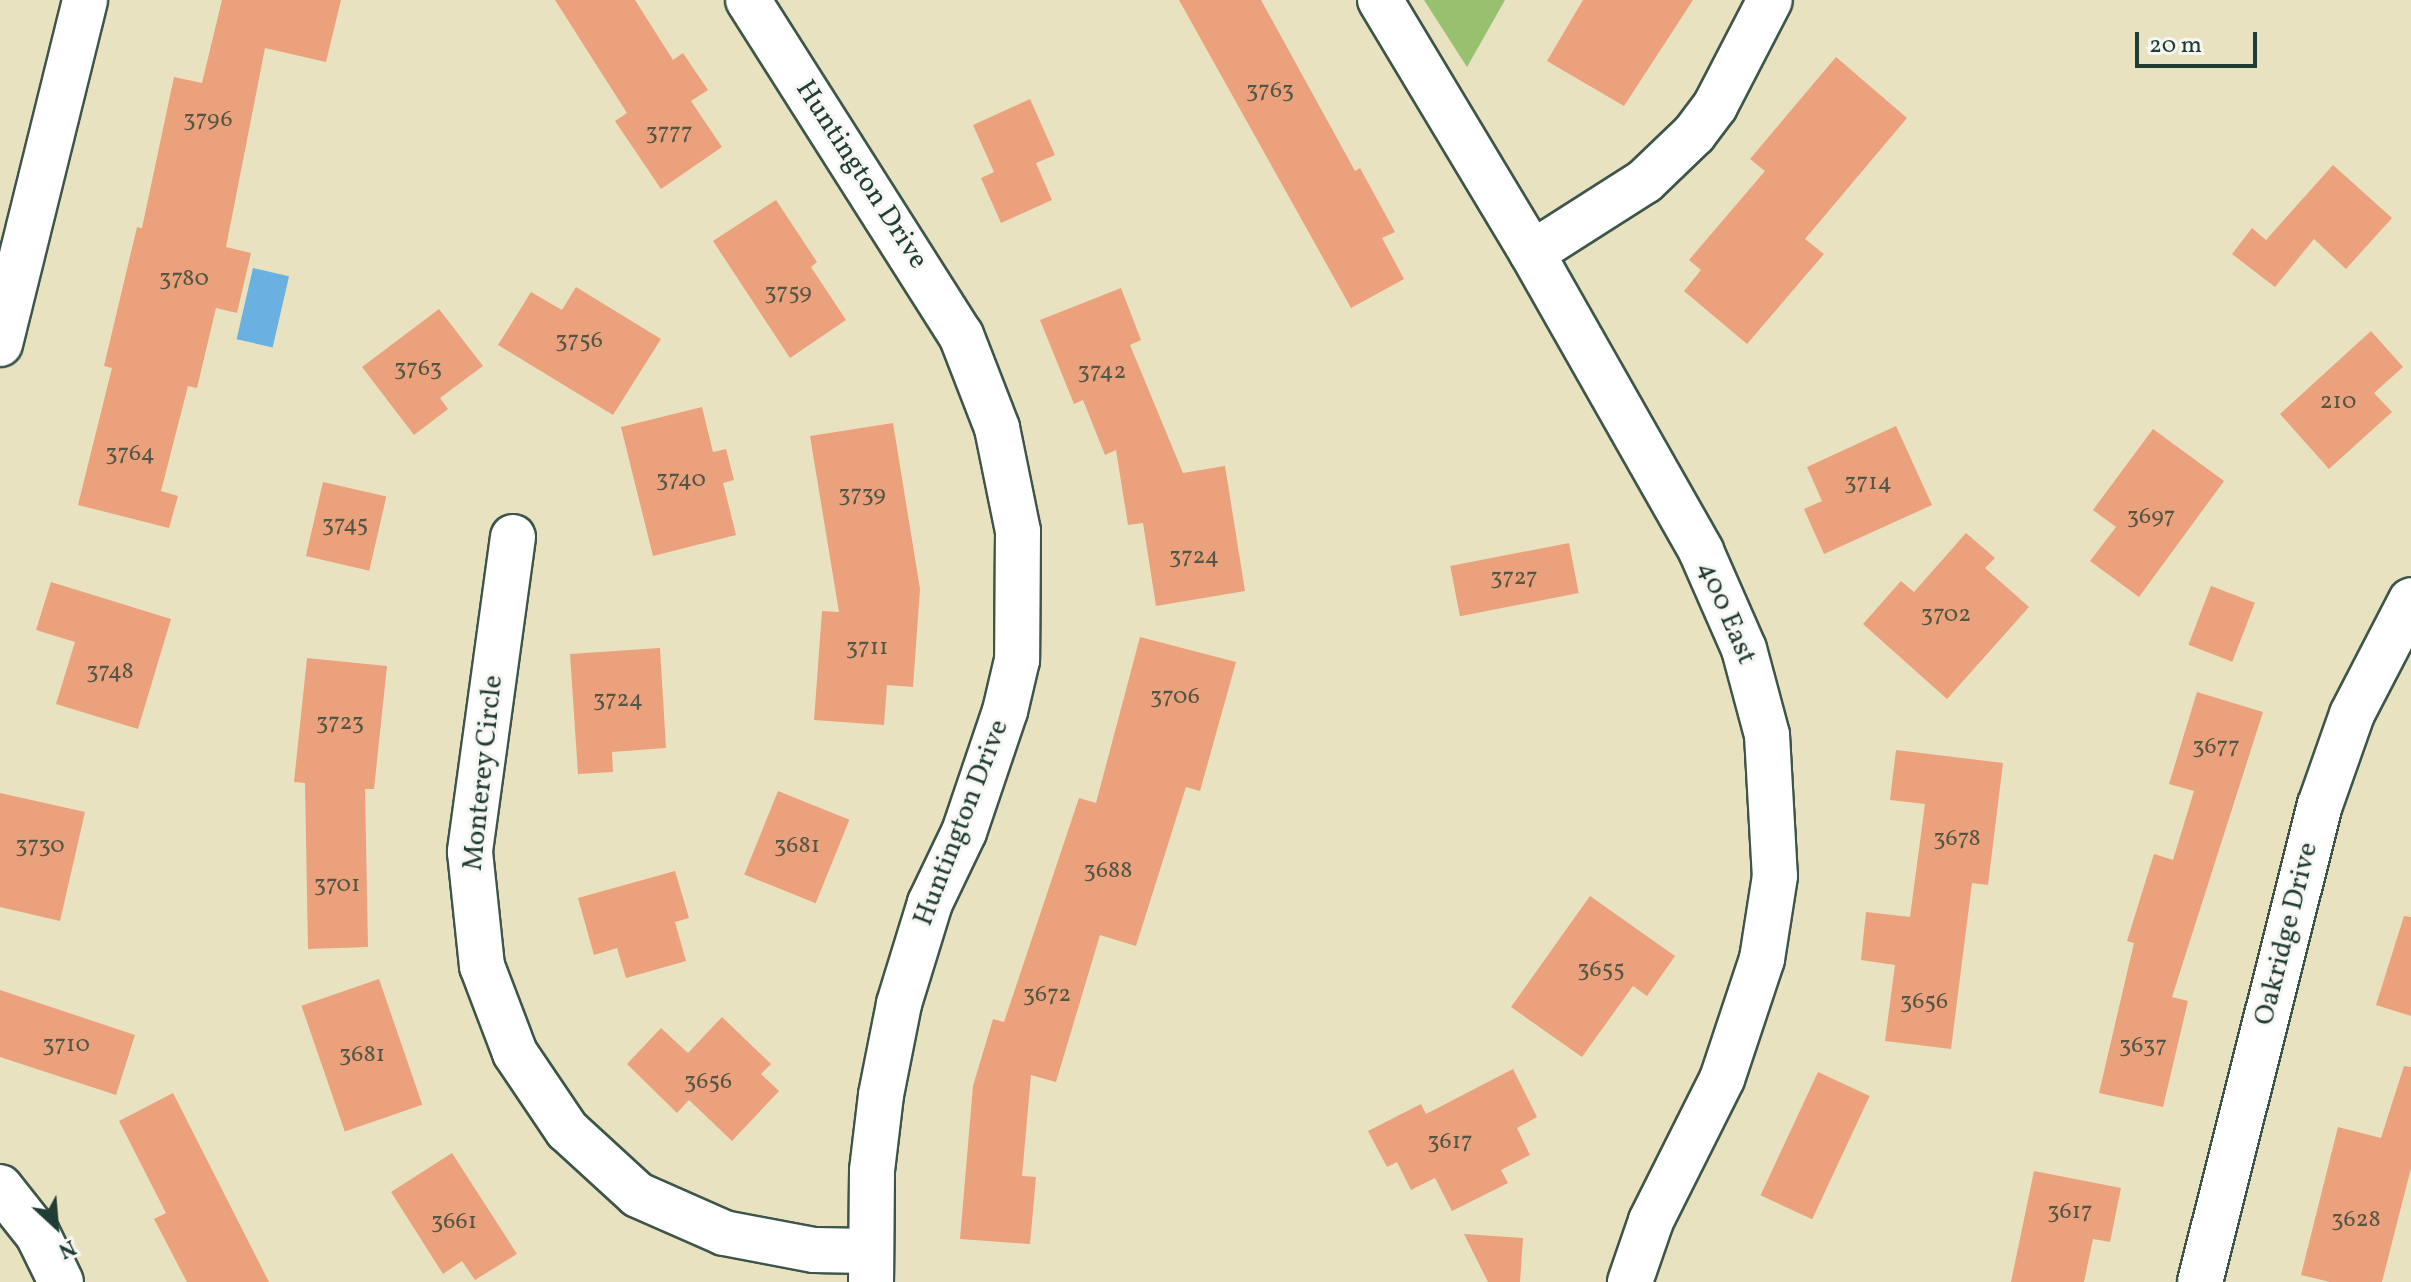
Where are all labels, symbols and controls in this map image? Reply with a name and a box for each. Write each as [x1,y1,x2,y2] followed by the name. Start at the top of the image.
[2139,16,2261,66] scale bar
[2149,29,2202,63] text: 20 m
[788,74,934,276] street label: Huntington Drive
[1246,78,1294,106] house number: 3763
[183,107,233,135] house number: 3796
[645,120,693,148] house number: 3777
[159,266,209,294] house number: 3780
[764,280,812,308] house number: 3759
[555,328,603,356] house number: 3756
[394,356,442,384] house number: 3763
[1078,359,1126,387] house number: 3742
[2320,389,2356,417] house number: 210
[105,441,155,469] house number: 3764
[656,467,706,495] house number: 3740
[1844,470,1892,498] house number: 3714
[838,482,886,510] house number: 3739
[2127,504,2175,532] house number: 3697
[322,512,368,540] house number: 3745
[1169,544,1219,572] house number: 3724
[1689,556,1763,670] street label: 400 East
[1490,565,1538,593] house number: 3727
[1921,602,1971,630] house number: 3702
[846,635,888,663] house number: 3711
[86,659,134,687] house number: 3748
[457,673,511,873] street label: Monterey Circle
[1150,684,1200,712] house number: 3706
[593,687,643,715] house number: 3724
[316,710,364,738] house number: 3723
[907,715,1017,931] street label: Huntington Drive
[2192,734,2240,762] house number: 3677
[1933,826,1981,854] house number: 3678
[15,833,65,861] house number: 3730
[774,833,820,861] house number: 3681
[2248,839,2326,1029] street label: Oakridge Drive
[1084,858,1132,886] house number: 3688
[314,872,360,900] house number: 3701
[1577,957,1625,985] house number: 3655
[1023,982,1071,1010] house number: 3672
[1900,989,1948,1017] house number: 3656
[42,1032,90,1060] house number: 3710
[2119,1033,2167,1061] house number: 3637
[339,1042,385,1070] house number: 3681
[684,1069,732,1097] house number: 3656
[1427,1129,1473,1157] house number: 3617
[16,1186,96,1266] north arrow
[2047,1199,2093,1227] house number: 3617
[2331,1207,2381,1235] house number: 3628
[431,1209,477,1237] house number: 3661
[53,1231,81,1265] text: N

